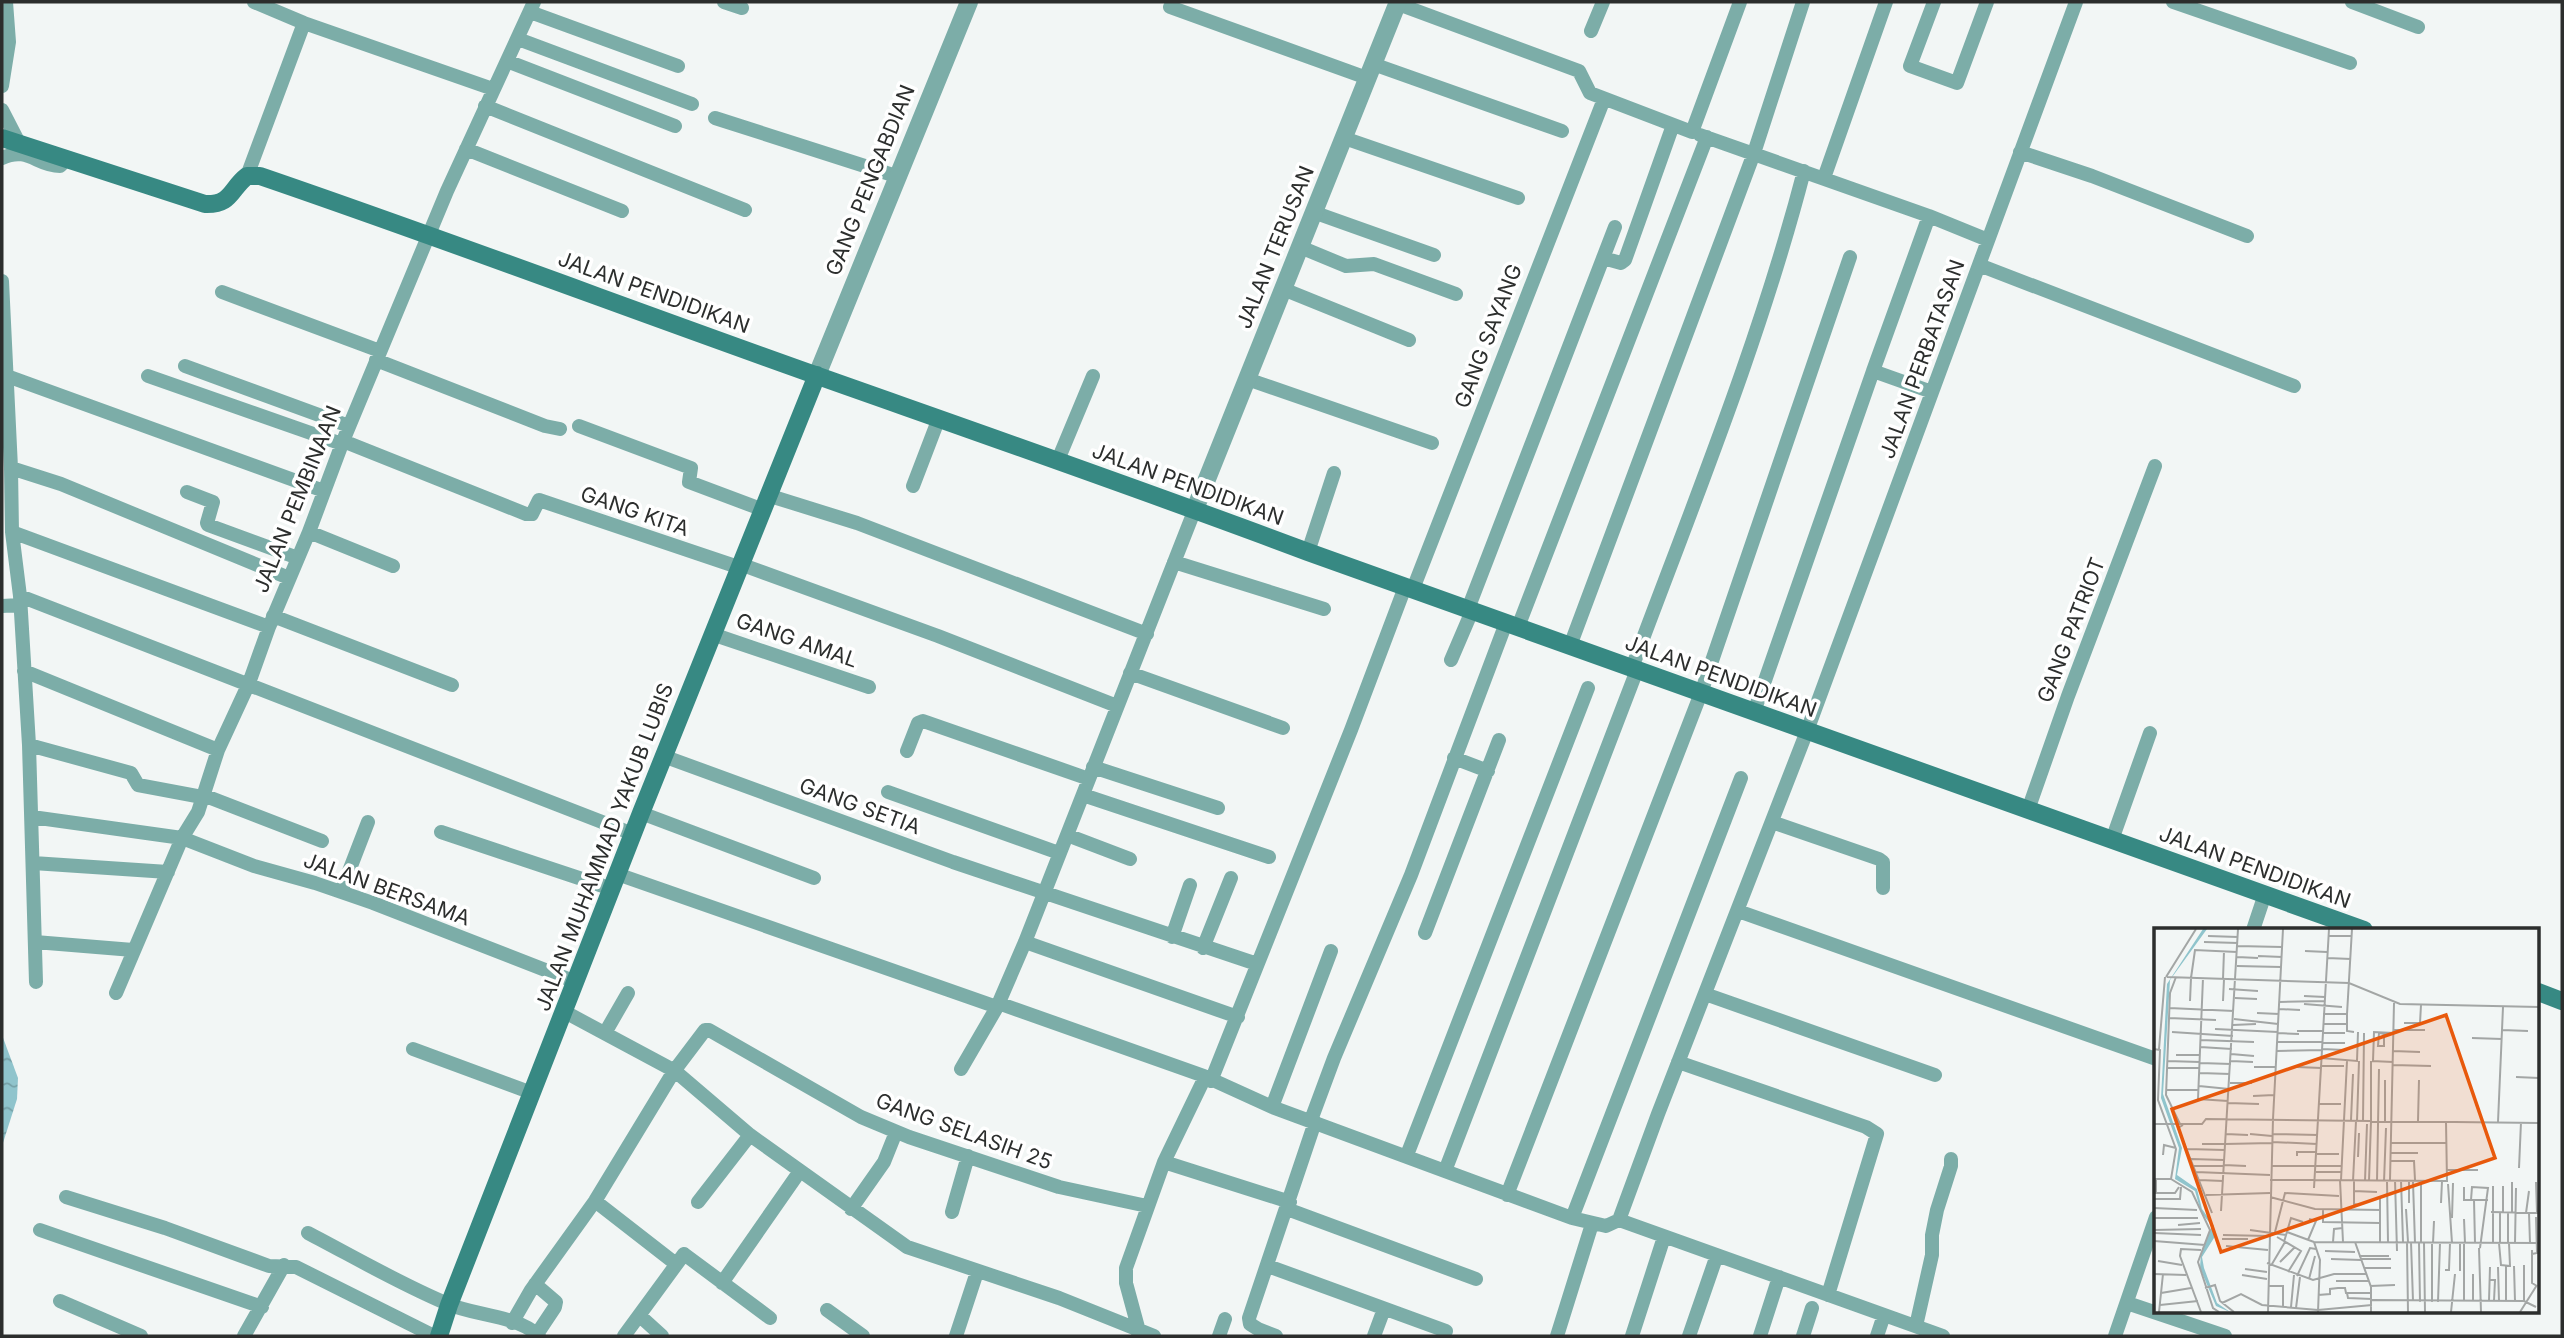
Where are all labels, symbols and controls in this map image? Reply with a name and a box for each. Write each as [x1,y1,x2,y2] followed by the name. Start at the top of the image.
[820,81,920,279] street label: GANG PENGABDIAN
[1231,162,1319,332] street label: JALAN TERUSAN
[555,246,753,338] street label: JALAN PENDIDIKAN
[1874,256,1970,462] street label: JALAN PERBATASAN
[1449,260,1527,412] street label: GANG SAYANG
[248,402,346,596] street label: JALAN PEMBINAAN
[1089,438,1287,530] street label: JALAN PENDIDIKAN
[577,481,693,541] street label: GANG KITA
[2032,554,2110,706] street label: GANG PATRIOT
[733,608,861,672] street label: GANG AMAL
[1622,630,1820,722] street label: JALAN PENDIDIKAN
[530,679,678,1015] street label: JALAN MUHAMMAD YAKUB LUBIS
[796,773,924,839] street label: GANG SETIA
[2156,821,2354,913] street label: JALAN PENDIDIKAN
[300,847,474,931] street label: JALAN BERSAMA
[2154,928,2540,1314] inset map
[872,1087,1056,1175] street label: GANG SELASIH 25

